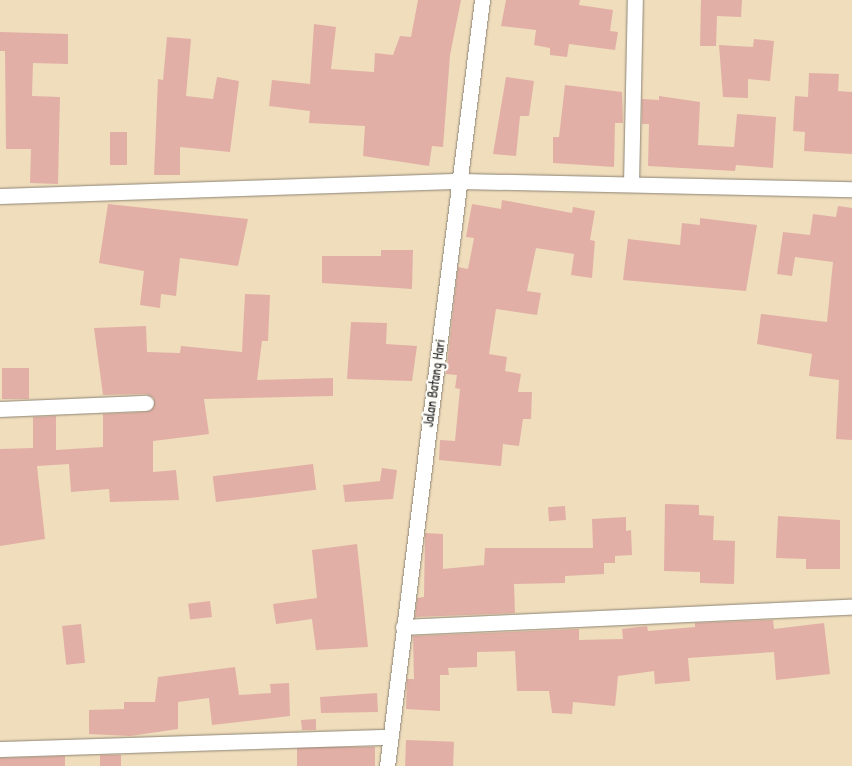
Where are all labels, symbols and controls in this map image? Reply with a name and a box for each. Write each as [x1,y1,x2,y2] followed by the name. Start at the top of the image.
[420,338,448,428] street label: Jalan Batang Hari

